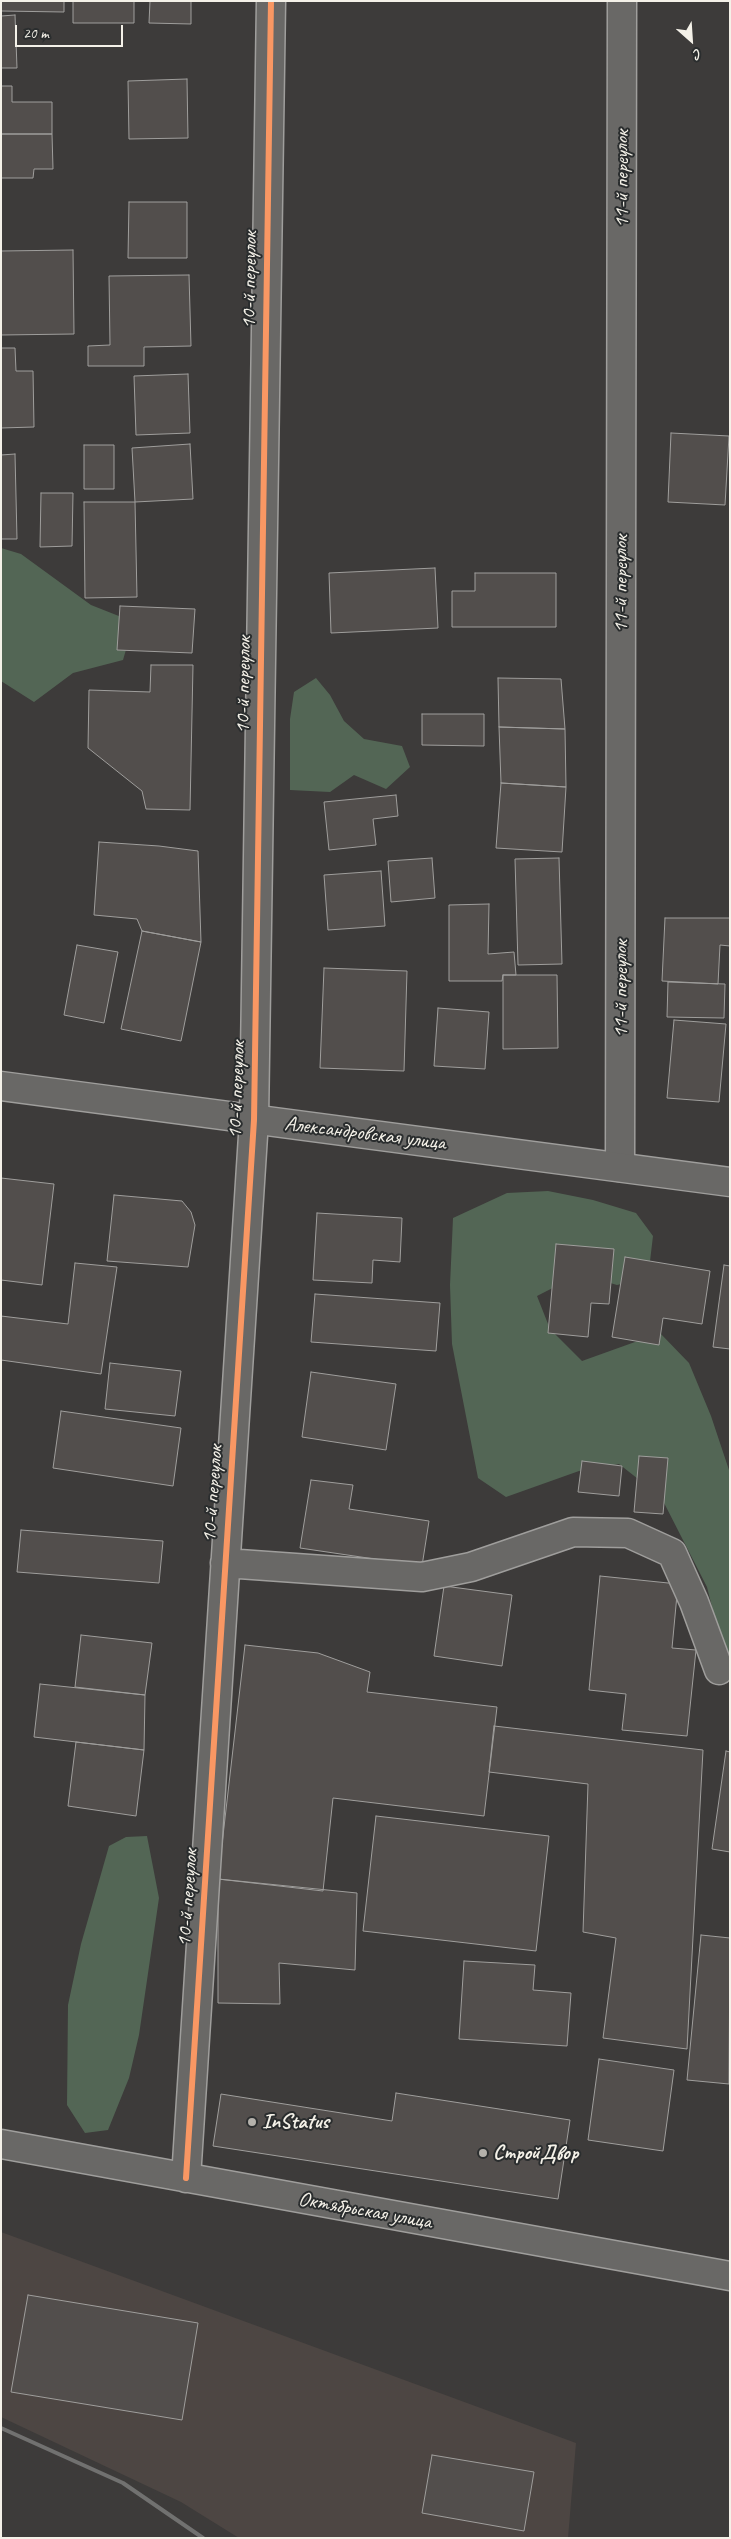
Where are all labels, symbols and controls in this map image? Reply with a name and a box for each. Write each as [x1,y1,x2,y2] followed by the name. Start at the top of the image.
[18,15,125,47] scale bar
[666,15,716,65] north arrow
[23,24,49,43] text: 20 m
[691,45,705,63] text: С
[609,130,635,228] street label: 11-й переулок
[237,231,263,329] street label: 10-й переулок
[608,535,634,633] street label: 11-й переулок
[231,636,257,734] street label: 10-й переулок
[608,940,634,1038] street label: 11-й переулок
[223,1041,251,1139] street label: 10-й переулок
[283,1112,447,1156] street label: Александровская улица
[197,1444,229,1544] street label: 10-й переулок
[172,1848,204,1948] street label: 10-й переулок
[262,2109,329,2135] place label: InStatus
[246,2116,258,2128] marker: InStatus
[493,2140,579,2166] place label: СтройДвор
[477,2147,489,2159] marker: СтройДвор
[296,2187,434,2235] street label: Октябрьская улица

